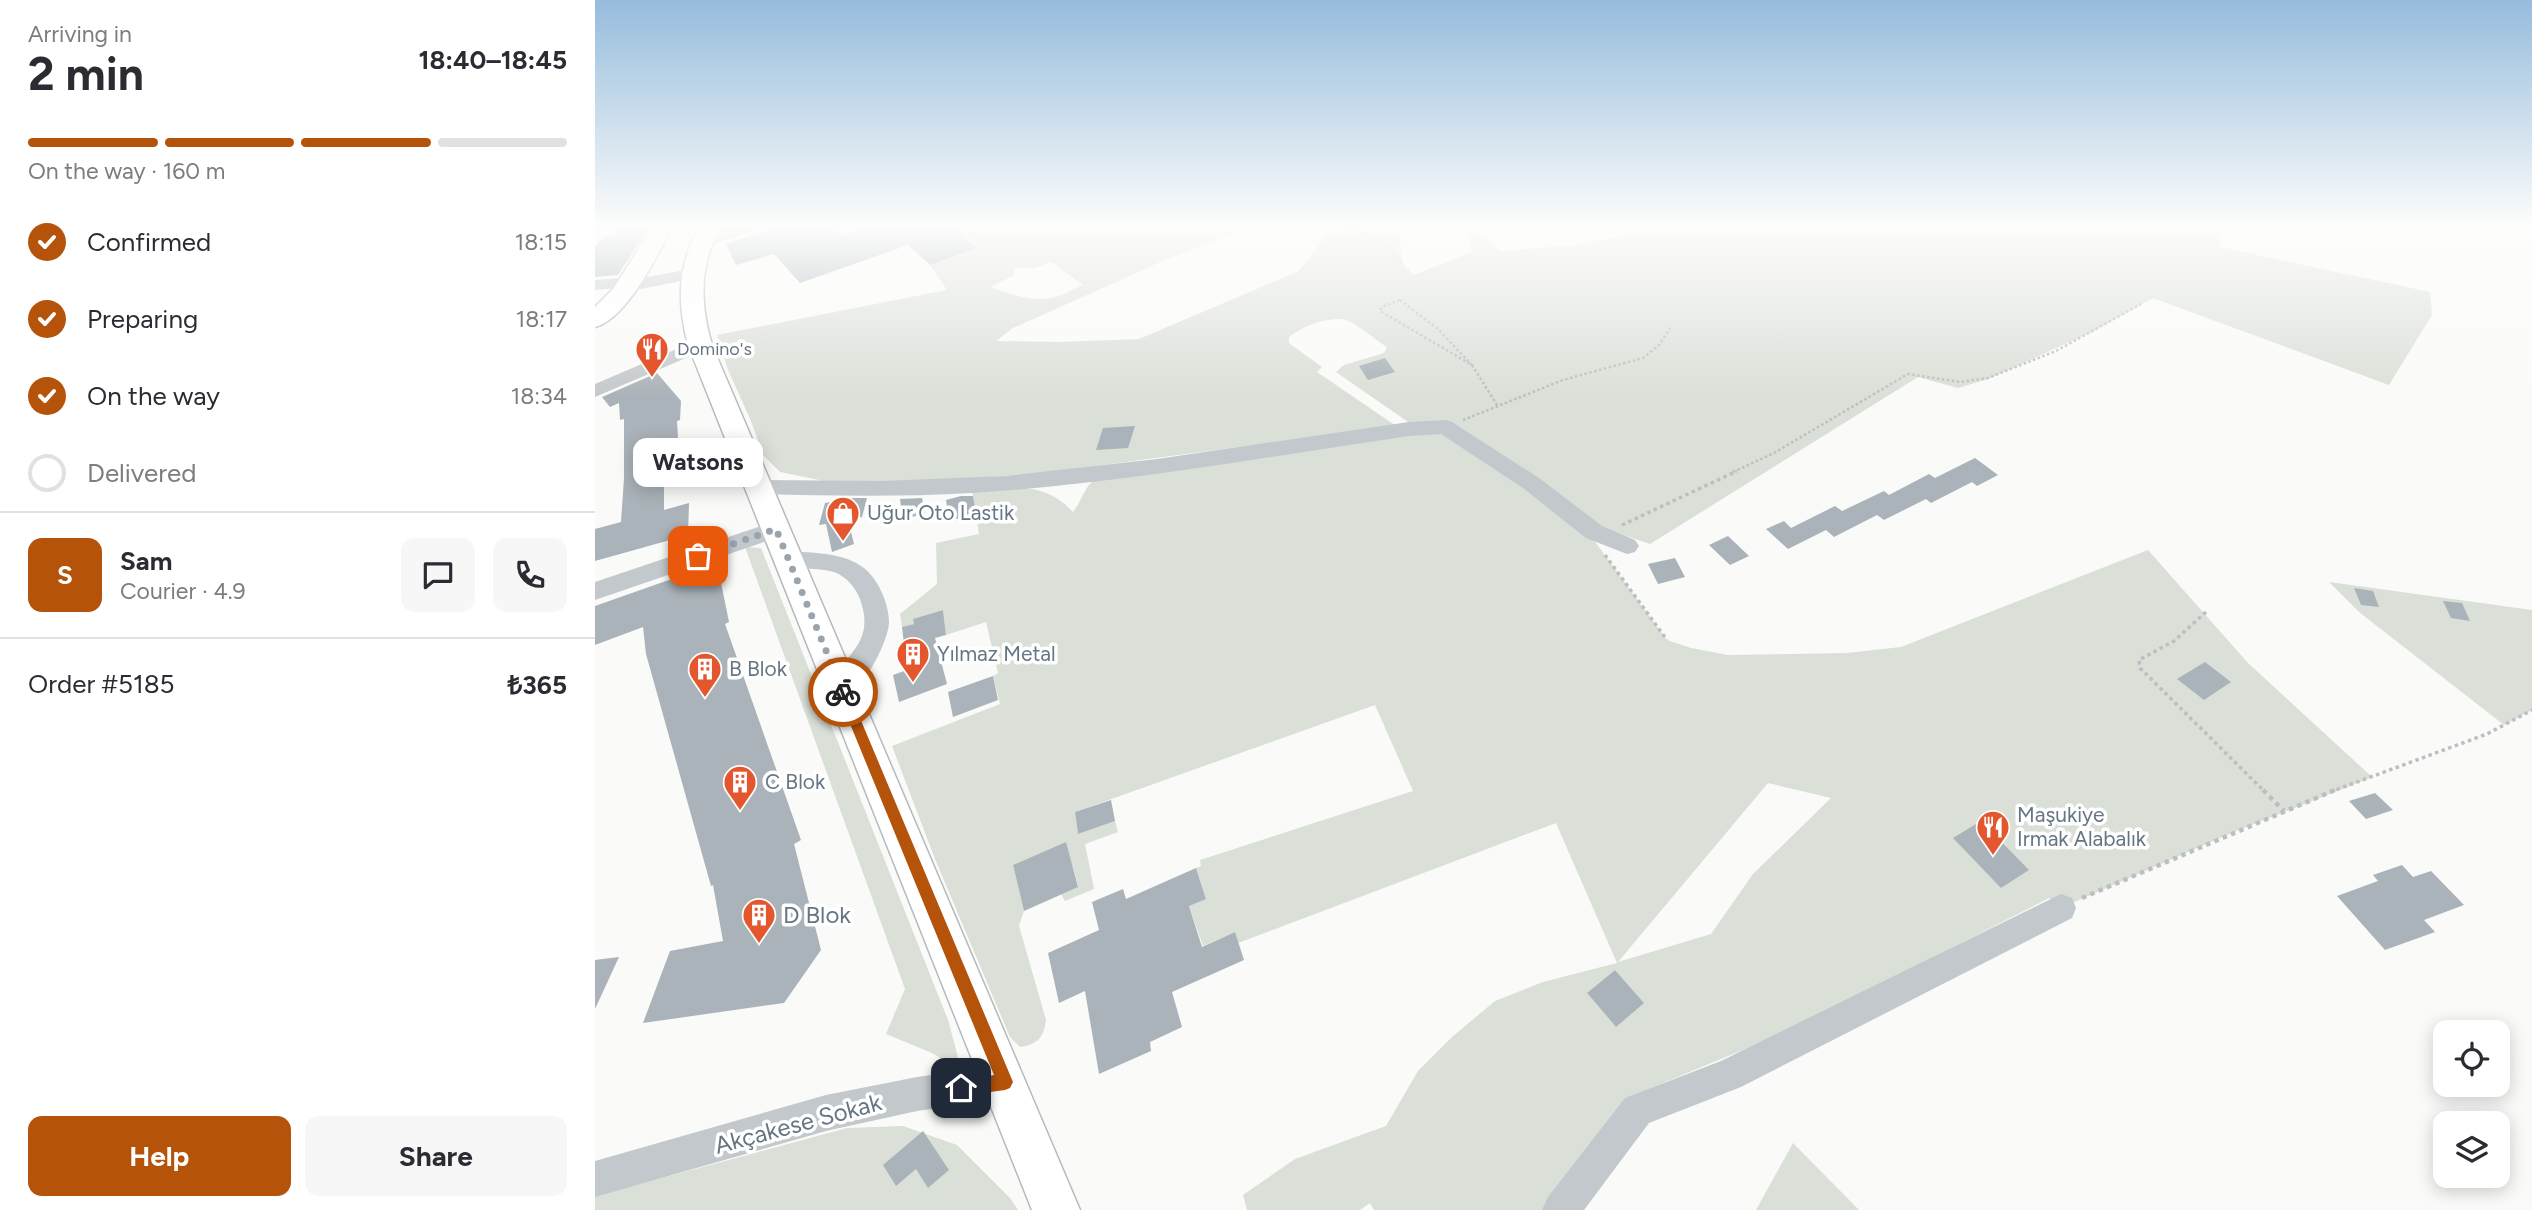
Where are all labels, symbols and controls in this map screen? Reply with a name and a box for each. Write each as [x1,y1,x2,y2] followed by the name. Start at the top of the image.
[28,20,132,48] text: Arriving in
[418,44,567,76] text: 18:40–18:45
[28,46,144,102] text: 2 min
[28,157,225,185] text: On the way · 160 m
[28,223,66,261] icon: check
[87,226,211,258] text: Confirmed
[515,228,567,256] text: 18:15
[28,300,66,338] icon: check
[87,303,198,335] text: Preparing
[516,305,567,333] text: 18:17
[633,330,671,379] restaurant icon: Domino's
[677,338,752,360] place label: Domino's
[28,377,66,415] icon: check
[87,380,220,412] text: On the way
[511,382,567,410] text: 18:34
[633,437,763,486] callout: Watsons
[652,448,744,476] text: Watsons
[87,457,196,489] text: Delivered
[824,494,862,543] shop icon: Uğur Oto Lastik
[867,500,1015,525] place label: Uğur Oto Lastik
[668,526,728,586] pin
[679,537,717,575] icon: bag
[401,538,475,612] button: chat
[493,538,567,612] button: phone
[120,545,172,577] text: Sam
[57,559,73,591] text: S
[120,577,246,605] text: Courier · 4.9
[894,635,932,684] building icon: Yılmaz Metal
[937,641,1056,666] place label: Yılmaz Metal
[686,650,724,699] building icon: B Blok
[729,656,788,681] place label: B Blok
[808,657,878,727] courier
[28,668,175,700] text: Order #5185
[507,669,567,701] text: ₺365
[824,673,862,711] icon: bike
[721,763,759,812] building icon: C Blok
[765,769,826,794] place label: C Blok
[2017,802,2147,851] place label: Maşukiye Irmak Alabalık
[1974,808,2012,857] restaurant icon: Maşukiye Irmak Alabalık
[740,896,778,945] building icon: D Blok
[783,900,851,929] place label: D Blok
[2433,1020,2510,1188] map controls
[2433,1020,2510,1097] button: locate
[931,1058,991,1118] pin
[942,1069,980,1107] icon: home
[711,1087,885,1160] street label: Akçakese Sokak
[2433,1111,2510,1188] button: layers
[28,1116,291,1196] button: Help
[305,1116,567,1196] button: Share

